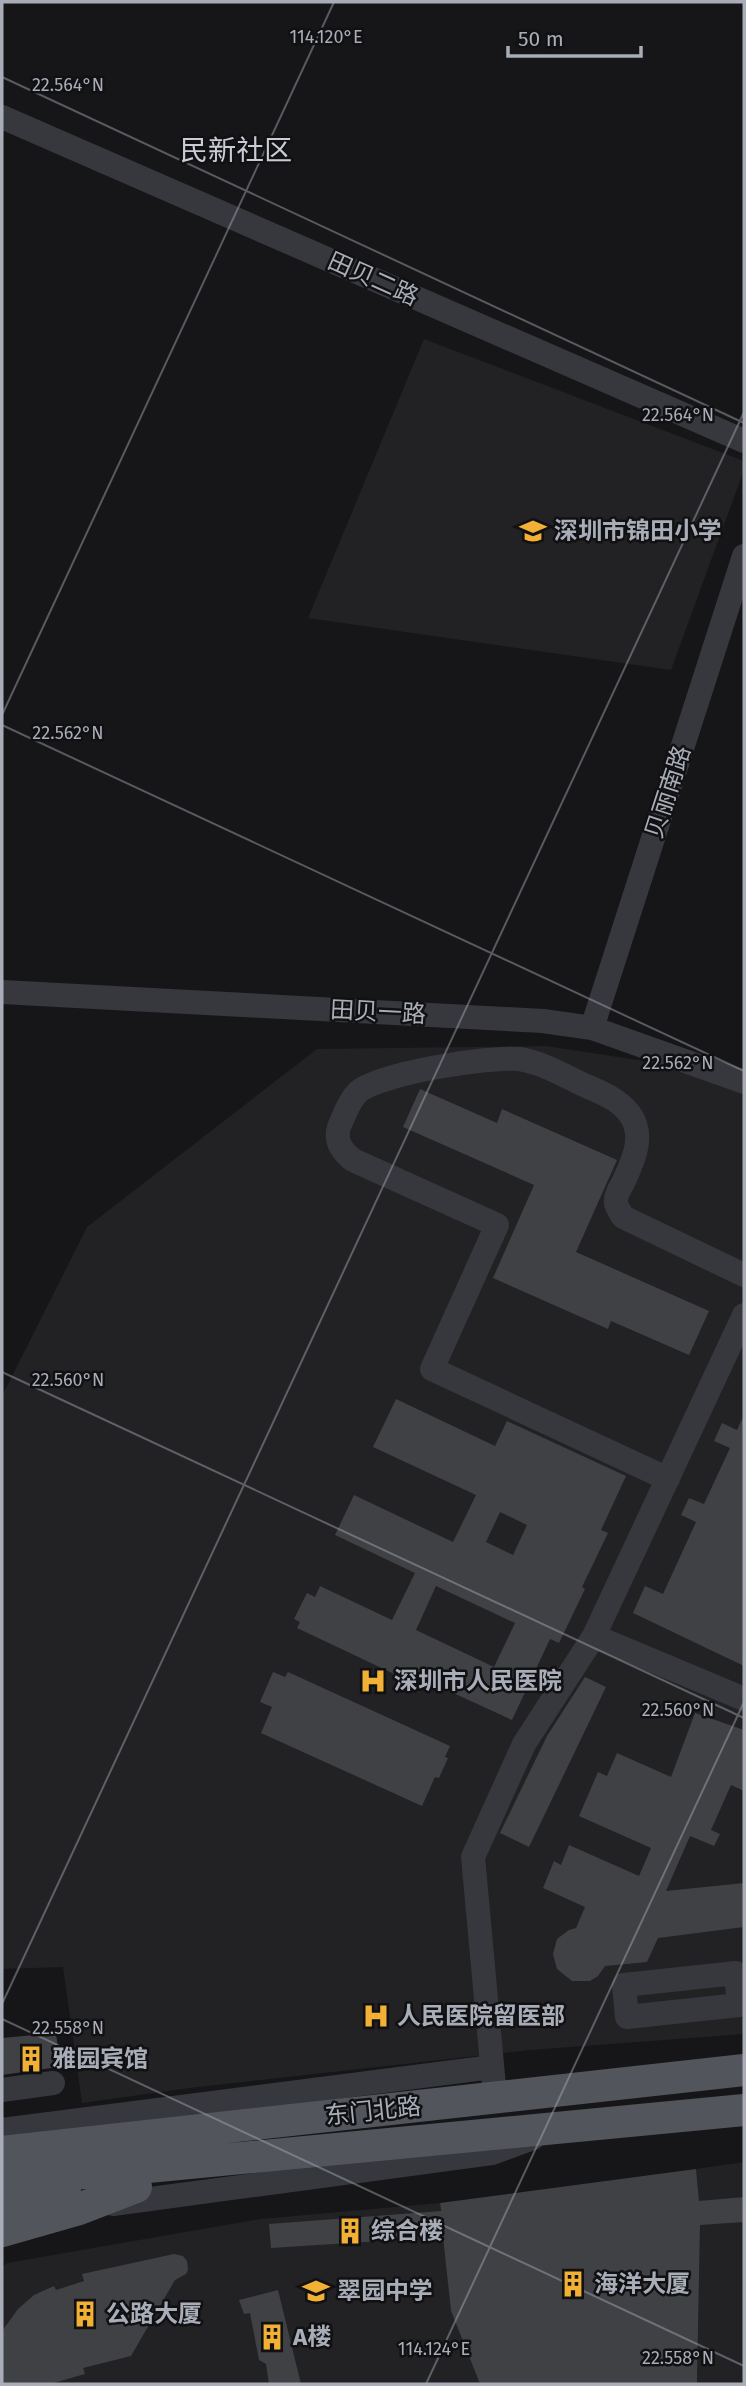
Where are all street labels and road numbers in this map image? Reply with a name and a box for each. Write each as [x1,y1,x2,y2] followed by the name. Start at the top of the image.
[323,247,423,311] street label: 田贝二路
[640,742,696,842] street label: 贝丽南路
[329,996,427,1028] street label: 田贝一路
[324,2092,422,2130] street label: 东门北路

